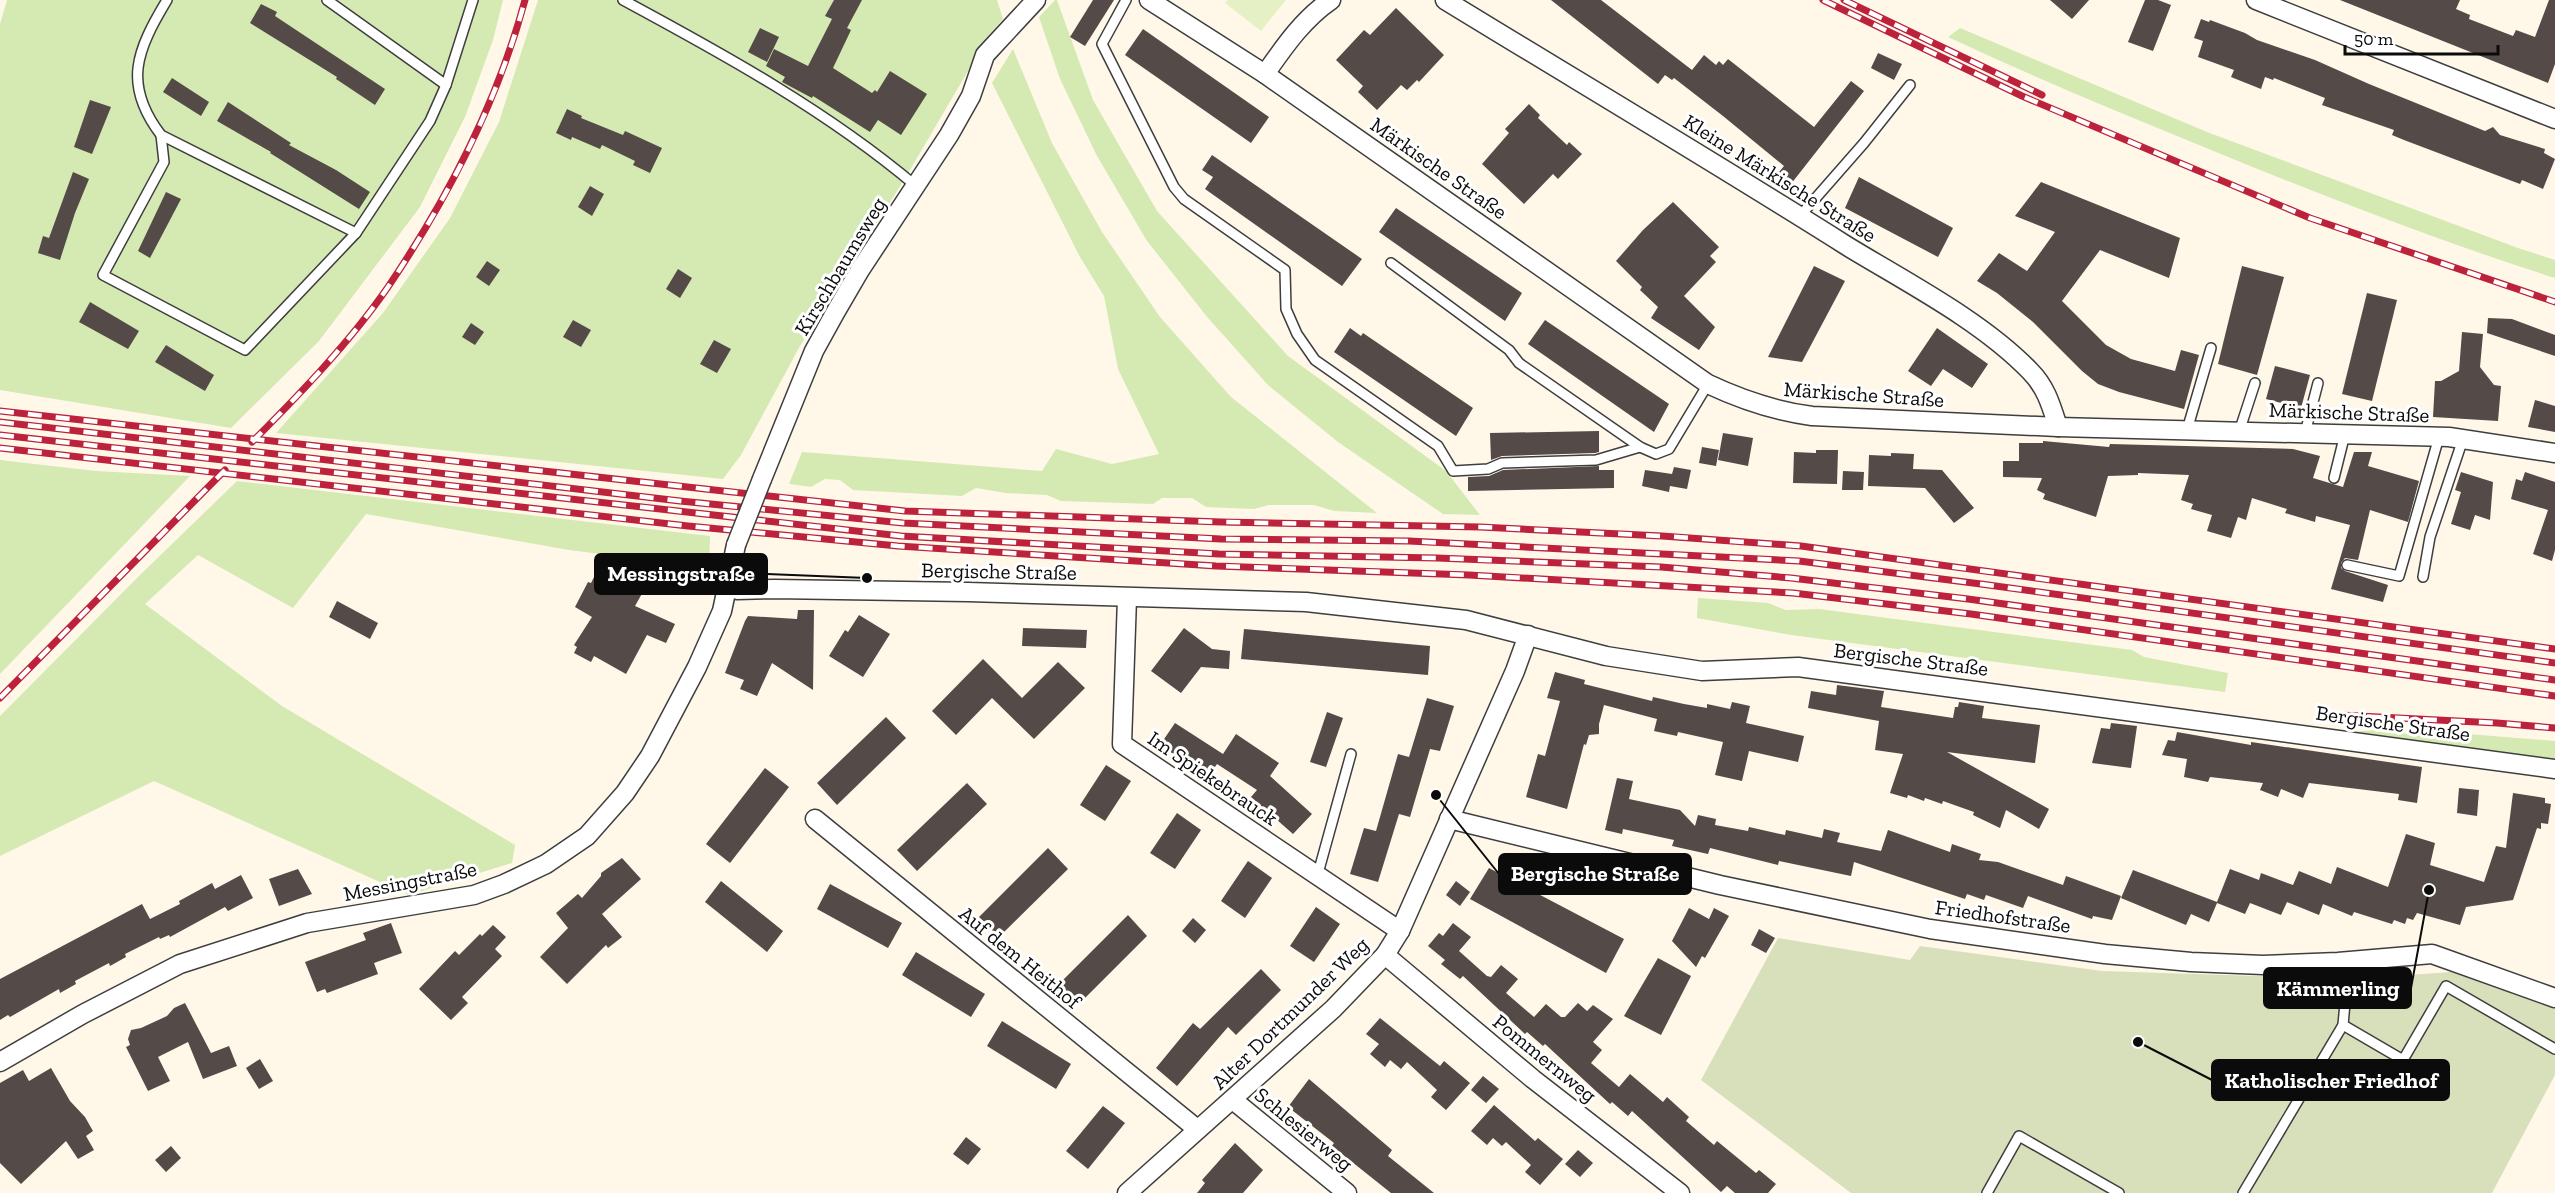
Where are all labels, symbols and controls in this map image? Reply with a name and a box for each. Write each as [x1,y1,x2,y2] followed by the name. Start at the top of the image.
[2345,18,2498,56] scale bar
[2354,28,2394,50] text: 50 m
[1679,109,1881,248] street label: Kleine Märkische Straße
[1366,112,1512,224] street label: Märkische Straße
[789,192,891,340] street label: Kirschbaumsweg
[1783,376,1945,412] street label: Märkische Straße
[2268,397,2430,427] street label: Märkische Straße
[595,554,767,594] callout: Messingstraße
[921,557,1077,585] street label: Bergische Straße
[607,560,755,587] text: Messingstraße
[1832,637,1990,681] street label: Bergische Straße
[2314,700,2472,746] street label: Bergische Straße
[1143,725,1283,831] street label: Im Spiekebrauck
[1499,854,1691,894] callout: Bergische Straße
[341,856,479,906] street label: Messingstraße
[1511,860,1680,887] text: Bergische Straße
[1934,894,2072,938] street label: Friedhofstraße
[954,900,1087,1014] street label: Auf dem Heithof
[1206,931,1374,1094] street label: Alter Dortmunder Weg
[2264,968,2411,1008] callout: Kämmerling
[2276,975,2400,1002] text: Kämmerling
[1488,1009,1602,1108] street label: Pommernweg
[2212,1060,2449,1100] callout: Katholischer Friedhof
[2225,1067,2440,1094] text: Katholischer Friedhof
[1250,1082,1359,1176] street label: Schlesierweg

